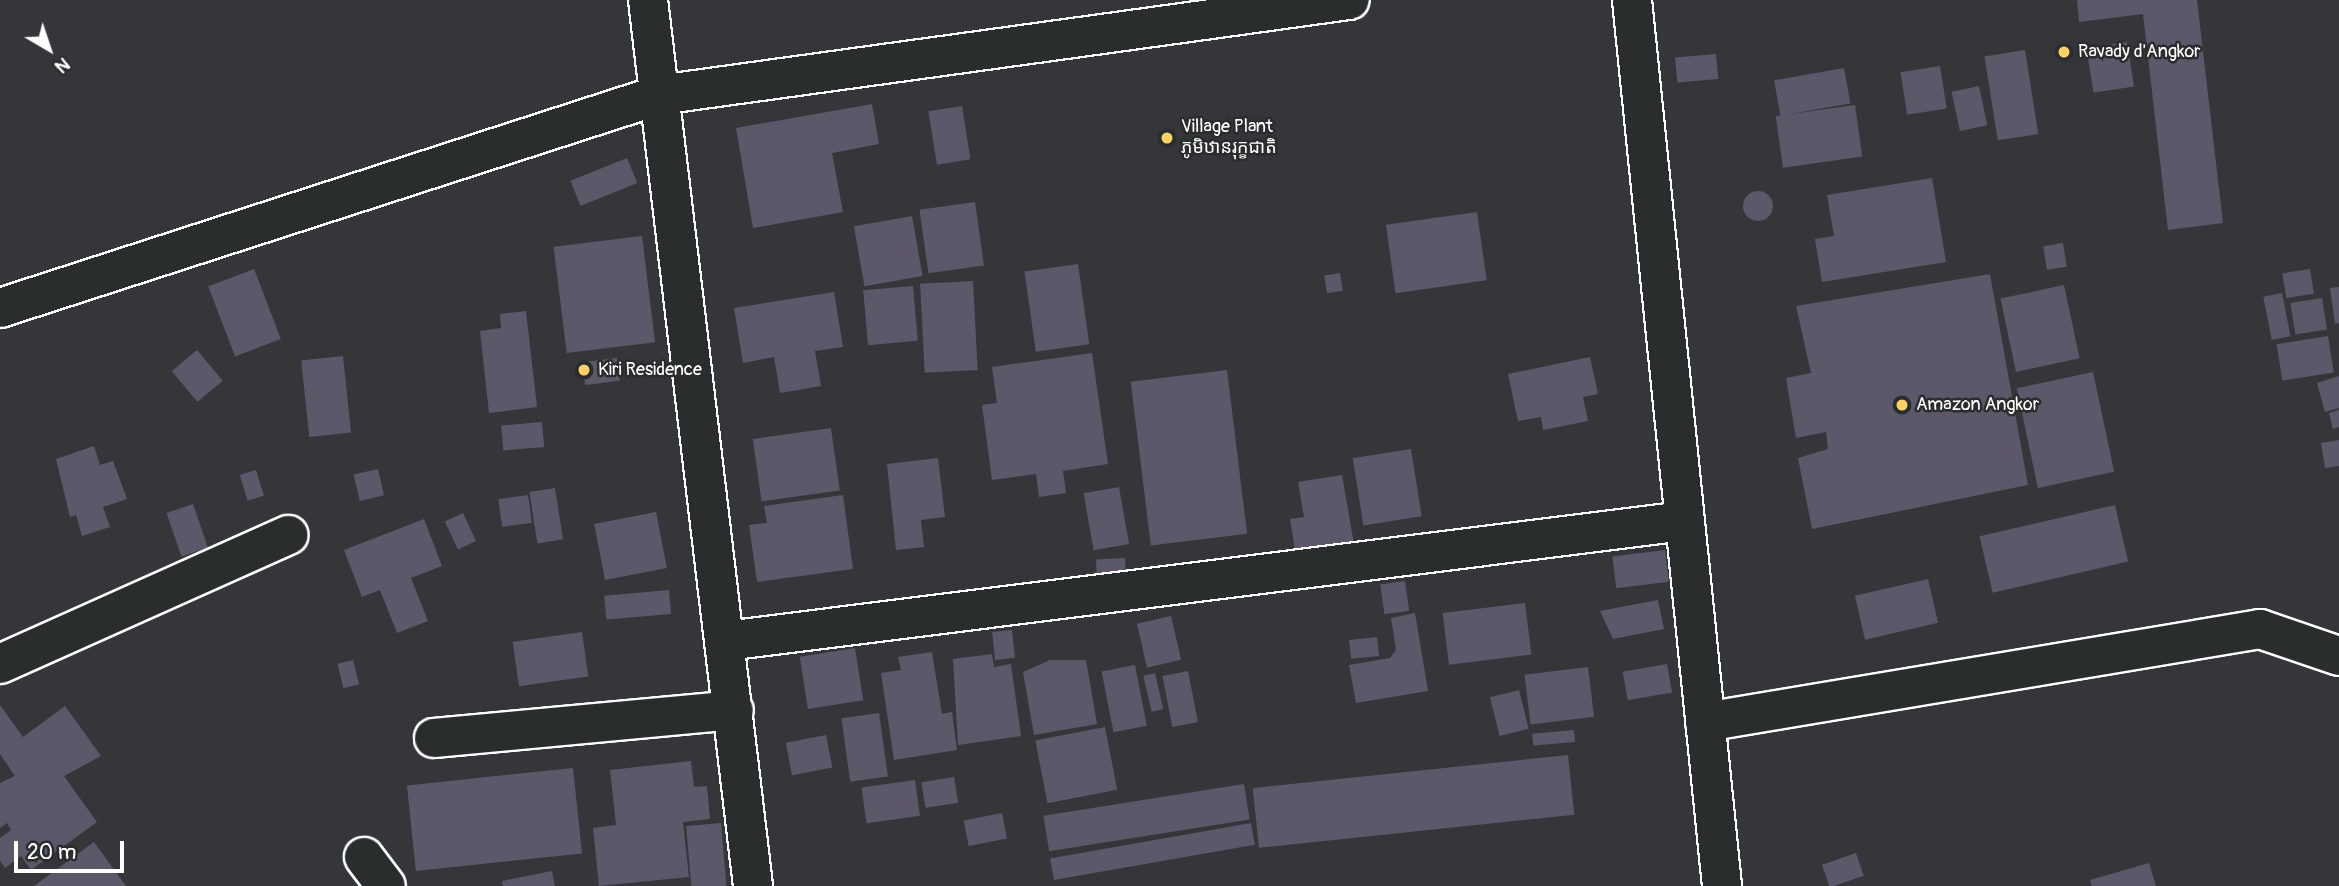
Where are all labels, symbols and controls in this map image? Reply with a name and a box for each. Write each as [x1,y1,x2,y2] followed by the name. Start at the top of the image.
[14,14,84,84] north arrow
[2078,41,2201,63] place label: Ravady d'Angkor
[2056,44,2072,60] marker: Ravady d'Angkor
[50,52,75,79] text: N
[1181,117,1277,160] place label: Village Plant ភូមិឋានរុក្ខជាតិ
[1159,130,1175,146] marker: Village Plant ភូមិឋានរុក្ខជាតិ
[598,359,702,381] place label: Kiri Residence
[576,362,592,378] marker: Kiri Residence
[1916,394,2039,416] place label: Amazon Angkor
[1894,397,1910,413] marker: Amazon Angkor
[18,826,128,870] scale bar
[27,839,76,866] text: 20 m

